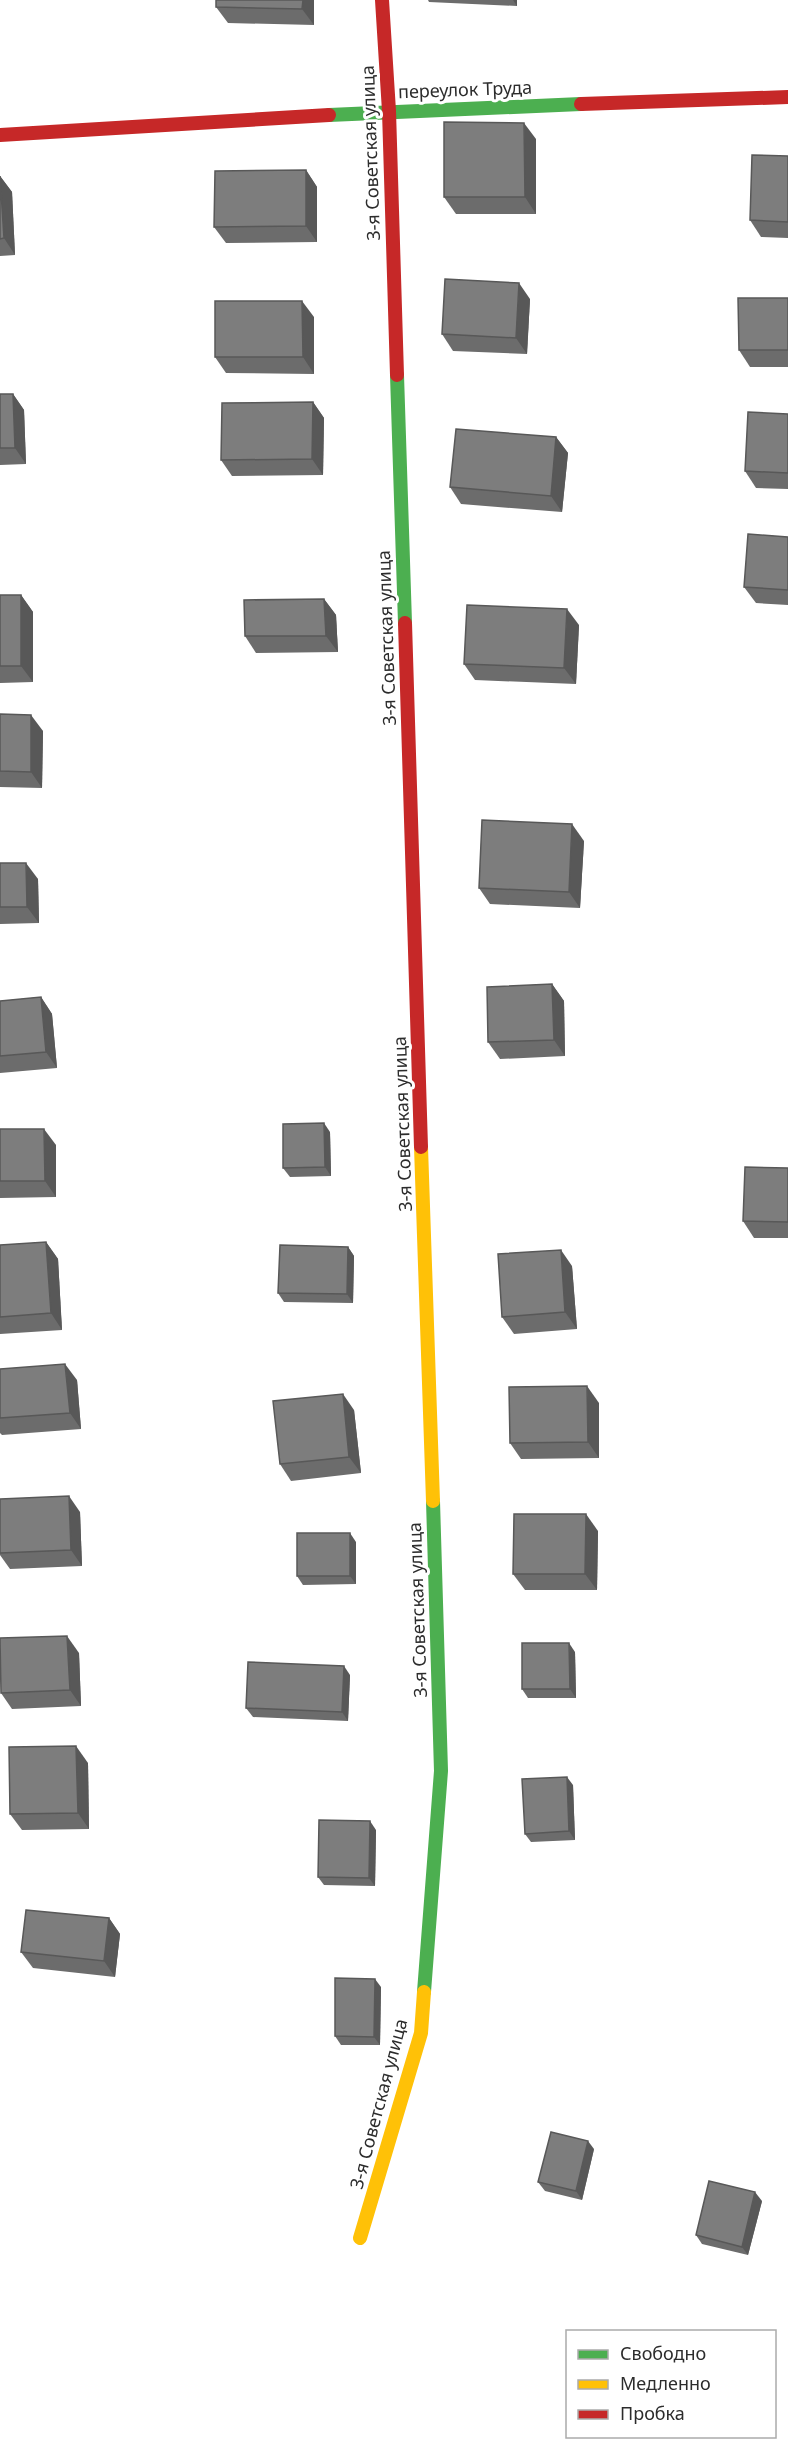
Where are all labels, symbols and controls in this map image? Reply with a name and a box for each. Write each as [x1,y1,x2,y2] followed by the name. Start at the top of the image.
[355,65,385,241] street label: 3-я Советская улица
[398,75,532,103] street label: переулок Труда
[371,550,401,726] street label: 3-я Советская улица
[387,1036,417,1212] street label: 3-я Советская улица
[402,1522,432,1698] street label: 3-я Советская улица
[344,2016,412,2192] street label: 3-я Советская улица
[566,2330,776,2438] legend
[620,2341,706,2365] text: Свободно
[620,2371,711,2395] text: Медленно
[620,2401,685,2425] text: Пробка

